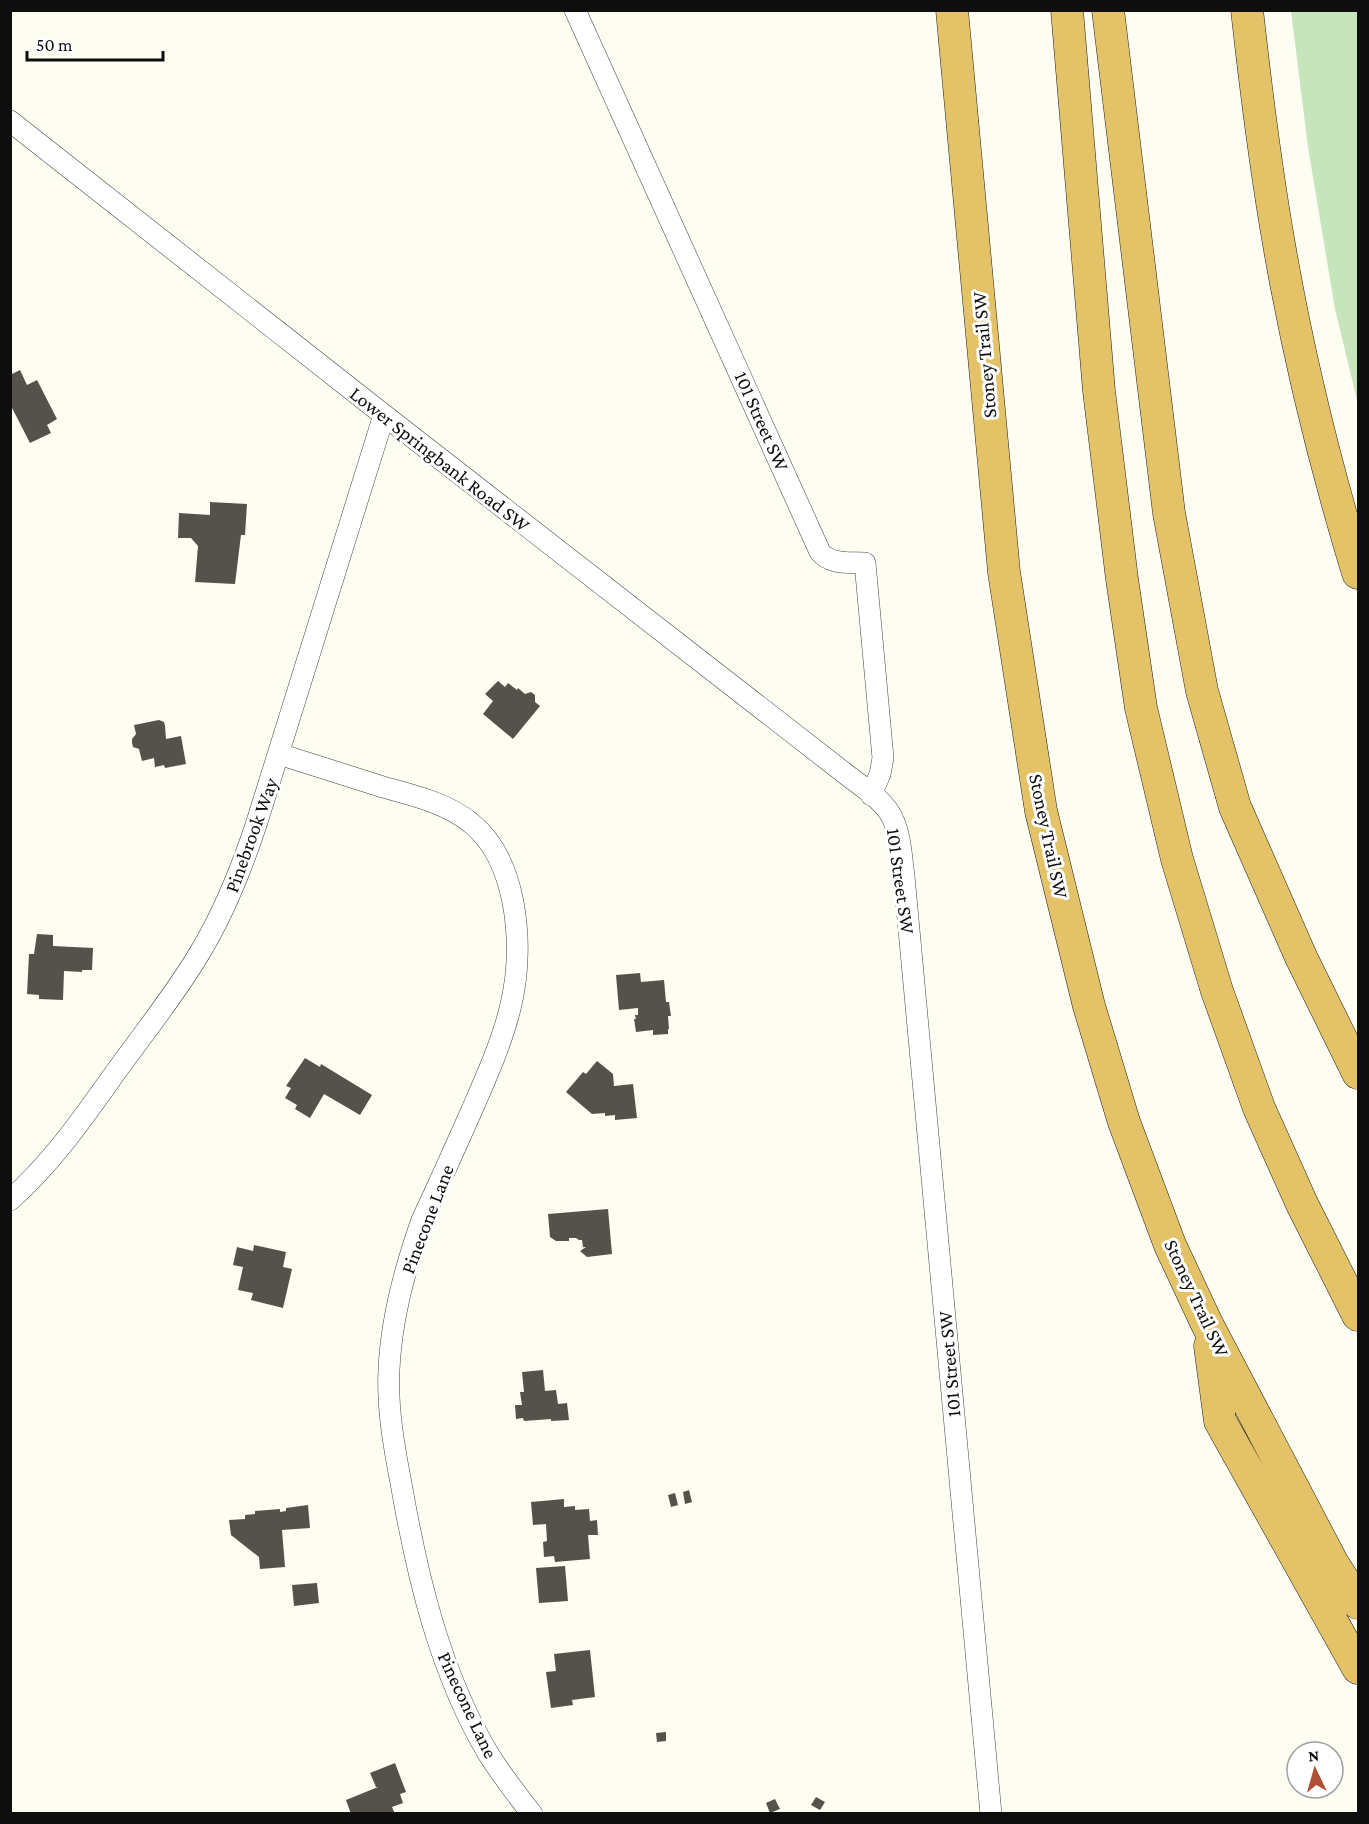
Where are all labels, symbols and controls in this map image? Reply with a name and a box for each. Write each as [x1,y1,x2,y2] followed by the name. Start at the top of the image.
[27,24,164,62] scale bar
[36,35,73,55] text: 50 m
[967,290,1001,419] street label: Stoney Trail SW
[730,368,794,475] street label: 101 Street SW
[345,382,535,537] street label: Lower Springbank Road SW
[1024,772,1073,901] street label: Stoney Trail SW
[220,774,283,896] street label: Pinebrook Way
[883,827,919,936] street label: 101 Street SW
[396,1161,458,1277] street label: Pinecone Lane
[1159,1236,1234,1361] street label: Stoney Trail SW
[933,1309,965,1418] street label: 101 Street SW
[434,1648,502,1762] street label: Pinecone Lane
[1285,1740,1345,1800] north arrow
[1308,1747,1320,1764] text: N

